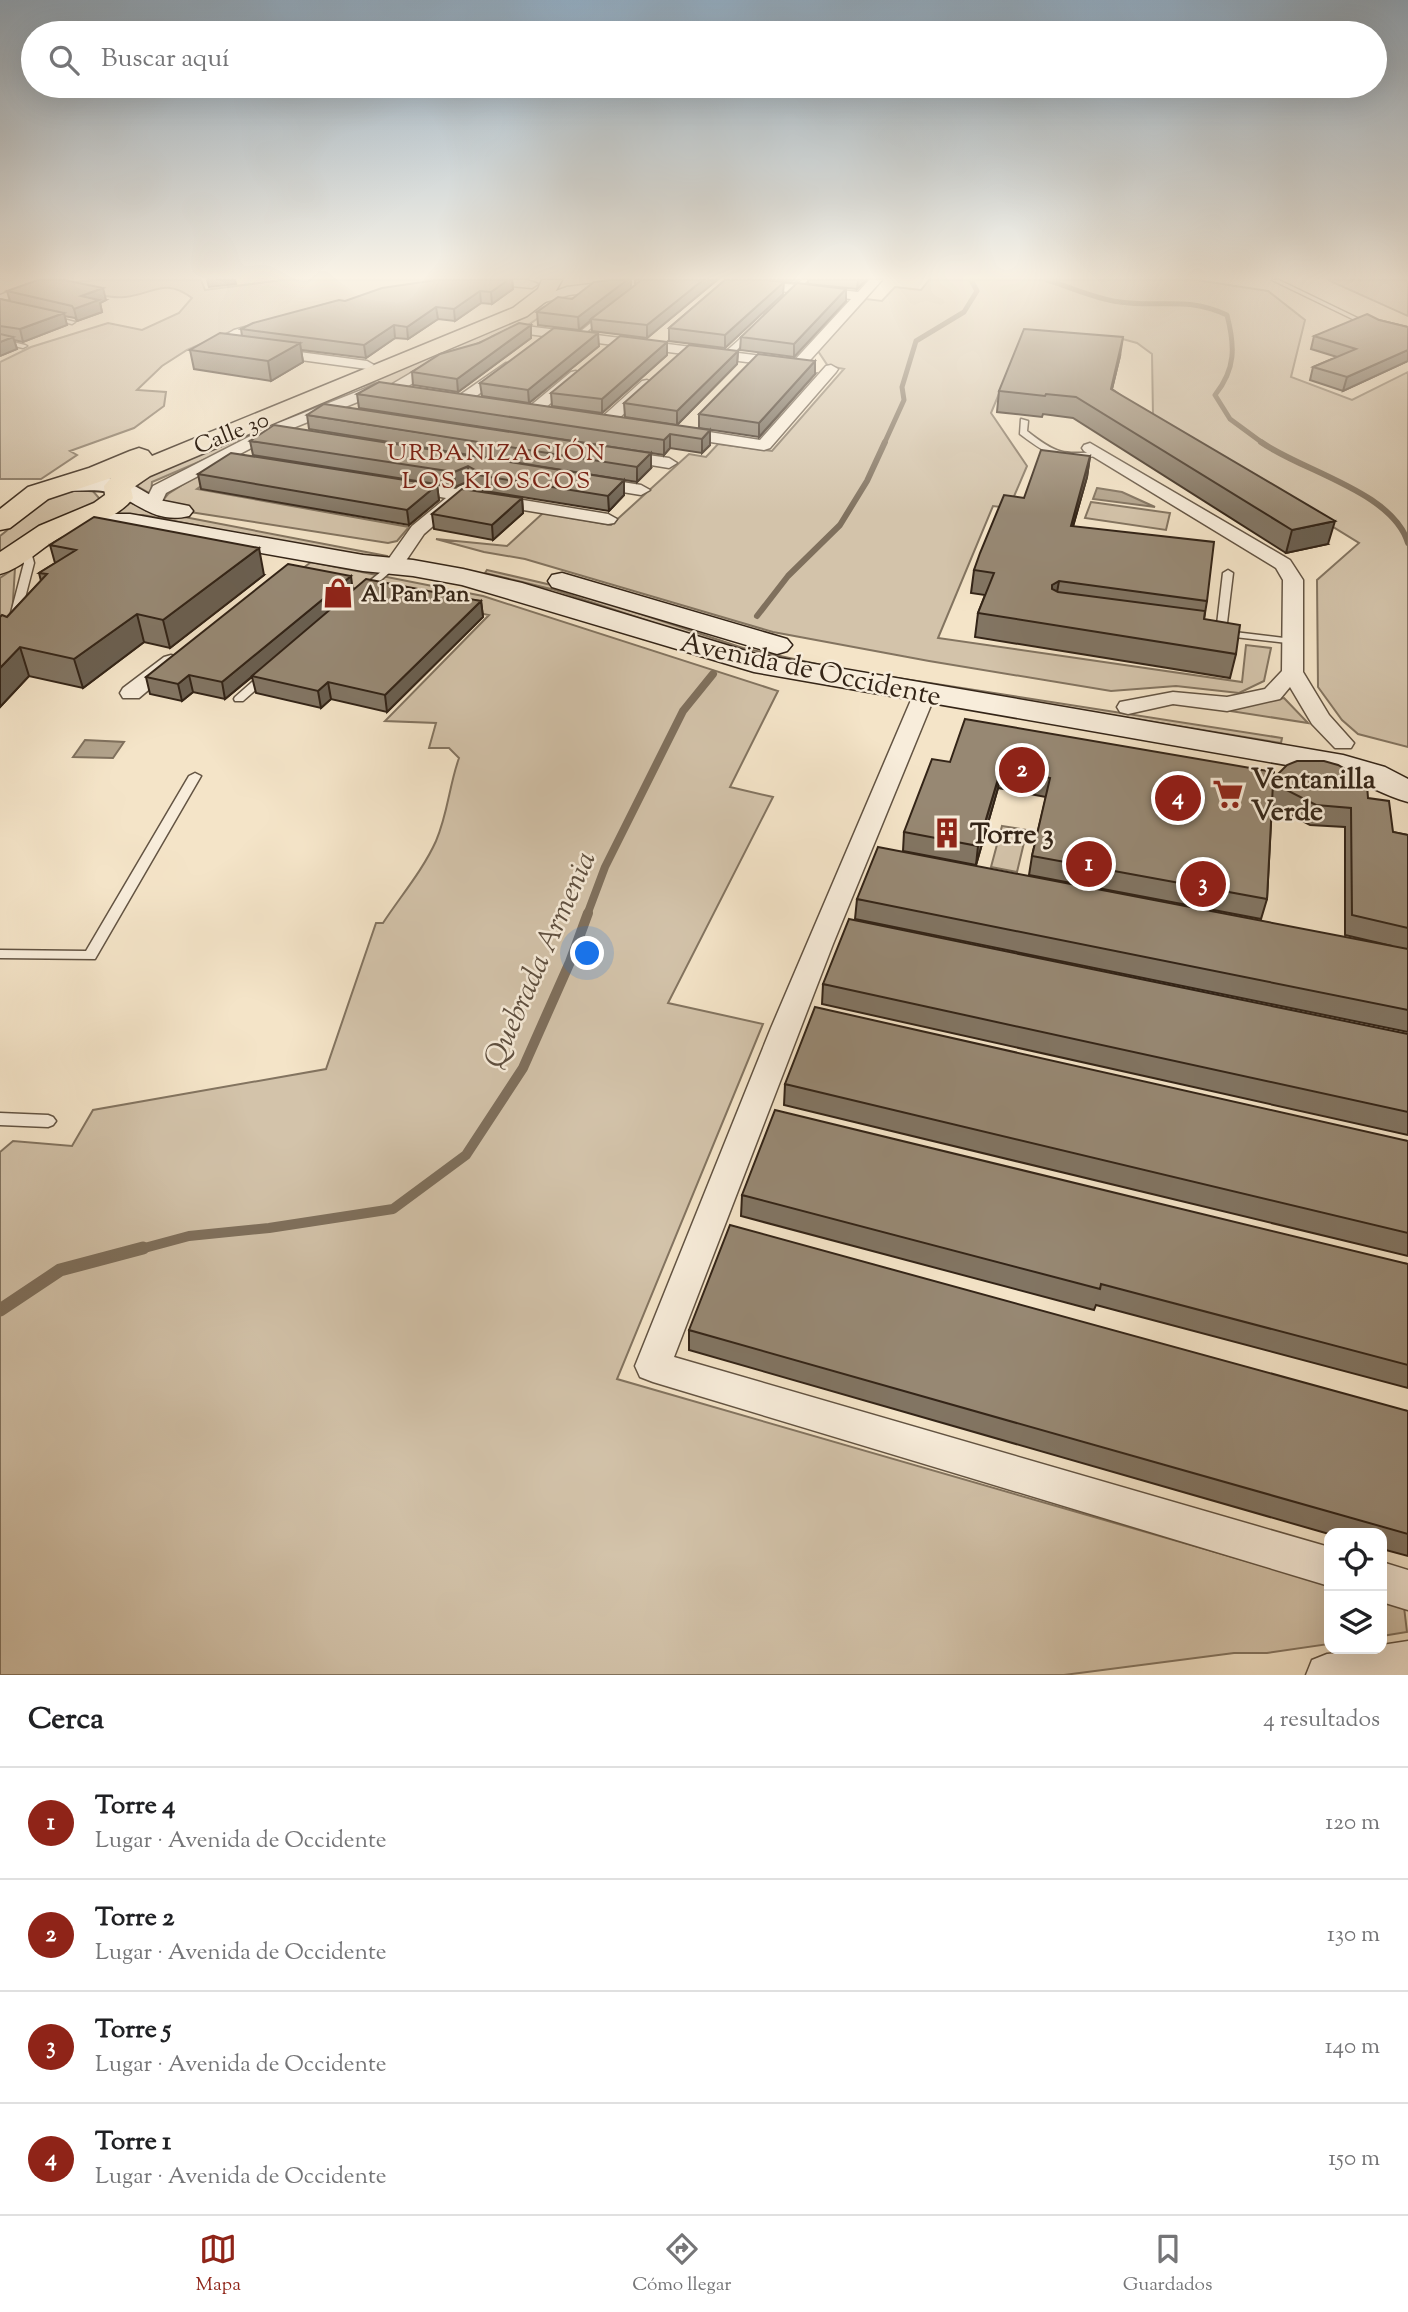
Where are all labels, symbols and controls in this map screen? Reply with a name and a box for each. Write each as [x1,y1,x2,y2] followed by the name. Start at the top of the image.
[21,21,1387,98] search box
[45,41,83,79] icon: search
[101,41,230,78] text: Buscar aquí
[189,404,274,464] street label: Calle 30
[387,437,607,499] district label: URBANIZACIÓN LOS KIOSCOS
[321,576,355,610] shop icon: Al Pan Pan
[361,579,470,612] place label: Al Pan Pan
[676,624,945,718] street label: Avenida de Occidente
[999,744,1045,796] pin: 2
[1251,761,1376,833] place label: Ventanilla Verde
[1155,772,1201,824] pin: 4
[1211,777,1245,811] supermarket icon: Ventanilla Verde
[930,816,964,850] building icon: Torre 3
[970,816,1054,856] place label: Torre 3
[1066,838,1112,890] pin: 1
[474,845,608,1075] water label: Quebrada Armenia
[1180,858,1226,910] pin: 3
[570,936,604,970] your location
[1324,1528,1387,1654] map controls
[1324,1528,1387,1591] button: locate
[1324,1591,1387,1654] button: layers
[28,1699,104,1742] text: Cerca
[1263,1704,1380,1737] text: 4 resultados
[95,1788,175,1825] text: Torre 4
[47,1807,55,1840] text: 1
[1325,1807,1380,1840] text: 120 m
[95,1825,387,1858] text: Lugar · Avenida de Occidente
[95,1900,175,1937] text: Torre 2
[46,1919,56,1952] text: 2
[1327,1919,1380,1952] text: 130 m
[95,1937,387,1970] text: Lugar · Avenida de Occidente
[95,2012,171,2049] text: Torre 5
[46,2031,56,2064] text: 3
[1325,2031,1380,2064] text: 140 m
[95,2049,387,2082] text: Lugar · Avenida de Occidente
[95,2124,171,2161] text: Torre 1
[45,2143,57,2176] text: 4
[1328,2143,1380,2176] text: 150 m
[95,2161,387,2194] text: Lugar · Avenida de Occidente
[196,2230,241,2299] tab: Mapa
[632,2230,731,2299] tab: Cómo llegar
[1123,2230,1212,2299] tab: Guardados

